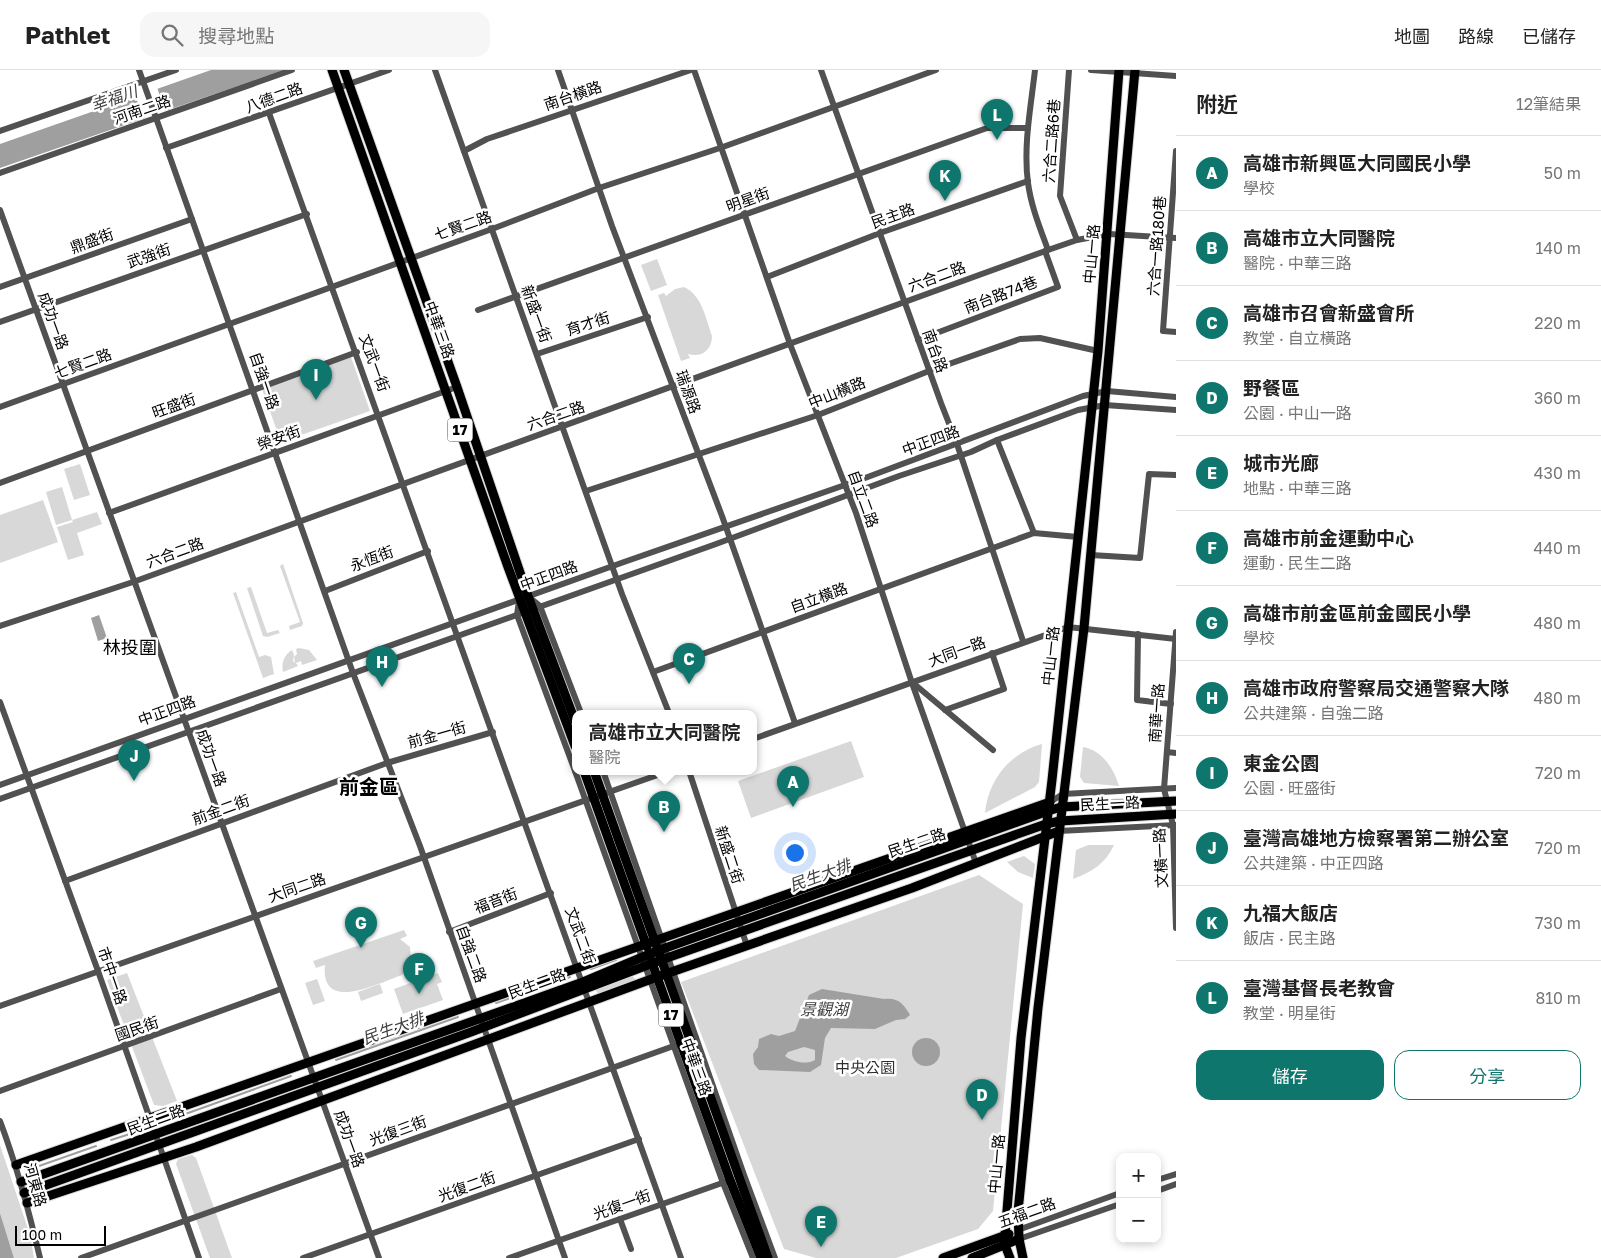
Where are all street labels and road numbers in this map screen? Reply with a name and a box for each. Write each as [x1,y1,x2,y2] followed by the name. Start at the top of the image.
[541,77,604,113] street label: 南台橫路
[242,78,305,116] street label: 八德二路
[110,91,173,127] street label: 河南二路
[1039,98,1063,183] street label: 六合二路6巷
[723,183,772,215] street label: 明星街
[1144,195,1168,297] street label: 六合一路180巷
[868,199,917,231] street label: 民主路
[431,207,494,243] street label: 七賢二路
[1079,223,1103,285] street label: 中山一路
[67,224,116,256] street label: 鼎盛街
[124,239,173,271] street label: 武強街
[905,257,968,295] street label: 六合二路
[961,272,1040,316] street label: 南台路74巷
[518,282,556,345] street label: 新盛一街
[35,289,73,352] street label: 成功一路
[421,298,459,361] street label: 中華三路
[564,308,612,339] street label: 育才街
[920,326,952,375] street label: 南台路
[356,331,394,394] street label: 文武一街
[51,344,114,382] street label: 七賢二路
[247,349,283,412] street label: 自強一路
[673,367,705,416] street label: 瑞源路
[805,372,868,412] street label: 中山橫路
[149,389,198,421] street label: 旺盛街
[524,397,587,433] street label: 六合二路
[448,418,472,442] road number: 17
[254,421,303,453] street label: 榮安街
[899,421,962,459] street label: 中正四路
[845,467,883,530] street label: 自立二路
[143,533,206,571] street label: 六合二路
[347,542,396,575] street label: 永恆街
[517,556,580,594] street label: 中正四路
[787,578,850,616] street label: 自立橫路
[1038,625,1062,687] street label: 中山一路
[925,632,988,670] street label: 大同一路
[1145,682,1167,743] street label: 南華一路
[135,691,198,729] street label: 中正四路
[405,717,468,751] street label: 前金一街
[193,726,231,789] street label: 成功一路
[189,790,252,828] street label: 前金二街
[1080,792,1140,814] street label: 民生一路
[712,823,748,886] street label: 新盛二街
[885,824,948,860] street label: 民生二路
[1149,828,1171,888] street label: 文橫一路
[265,869,328,905] street label: 大同二路
[471,884,520,917] street label: 福音街
[562,904,600,967] street label: 文武二街
[453,922,491,985] street label: 自強二路
[95,944,131,1007] street label: 市中一路
[505,964,568,1002] street label: 民生二路
[658,1004,684,1026] road number: 17
[112,1012,161,1044] street label: 國民街
[678,1035,716,1098] street label: 中華三路
[124,1100,187,1138] street label: 民生二路
[331,1107,369,1170] street label: 成功一路
[366,1111,429,1149] street label: 光復三街
[984,1133,1008,1195] street label: 中山一路
[21,1161,51,1209] street label: 河東路
[435,1167,498,1205] street label: 光復二街
[590,1185,653,1223] street label: 光復一街
[995,1193,1058,1231] street label: 五福二路

